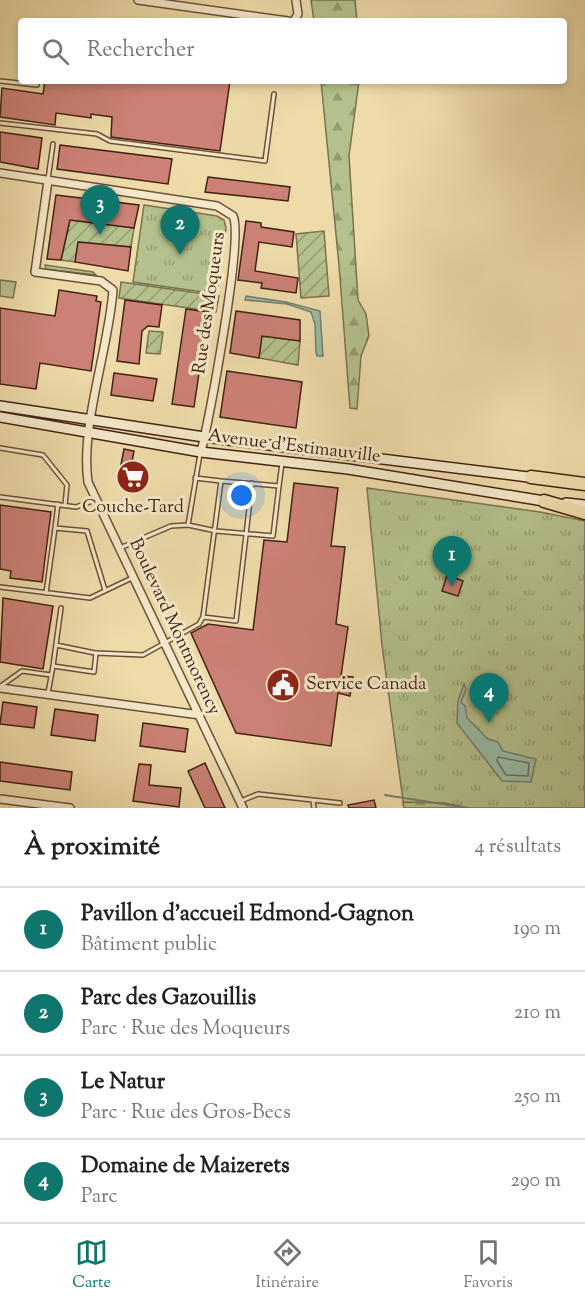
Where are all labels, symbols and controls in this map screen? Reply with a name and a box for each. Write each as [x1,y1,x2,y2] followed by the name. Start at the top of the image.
[18,18,567,84] search box
[39,35,72,68] icon: search
[87,35,194,67] text: Rechercher
[80,186,120,235] pin: 3
[160,206,200,255] pin: 2
[187,230,233,376] street label: Rue des Moqueurs
[206,423,382,471] street label: Avenue d'Estimauville
[115,459,151,495] supermarket icon: Couche-Tard
[227,481,256,510] your location
[82,495,184,521] place label: Couche-Tard
[122,534,226,720] street label: Boulevard Montmorency
[432,536,472,586] pin: 1
[265,667,301,703] public building icon: Service Canada
[306,672,426,698] place label: Service Canada
[470,674,508,723] pin: 4
[24,829,160,866] text: À proximité
[475,833,561,862] text: 4 résultats
[81,899,414,931] text: Pavillon d'accueil Edmond-Gagnon
[40,915,47,944] text: 1
[513,915,561,944] text: 190 m
[81,931,217,960] text: Bâtiment public
[81,983,256,1015] text: Parc des Gazouillis
[39,999,48,1028] text: 2
[514,999,561,1028] text: 210 m
[81,1015,290,1044] text: Parc · Rue des Moqueurs
[81,1067,165,1099] text: Le Natur
[39,1083,48,1112] text: 3
[513,1083,561,1112] text: 250 m
[81,1099,291,1128] text: Parc · Rue des Gros-Becs
[81,1151,290,1183] text: Domaine de Maizerets
[38,1167,49,1196] text: 4
[511,1167,561,1196] text: 290 m
[81,1183,117,1212] text: Parc
[72,1236,111,1295] tab: Carte
[256,1236,319,1295] tab: Itinéraire
[463,1236,513,1295] tab: Favoris

